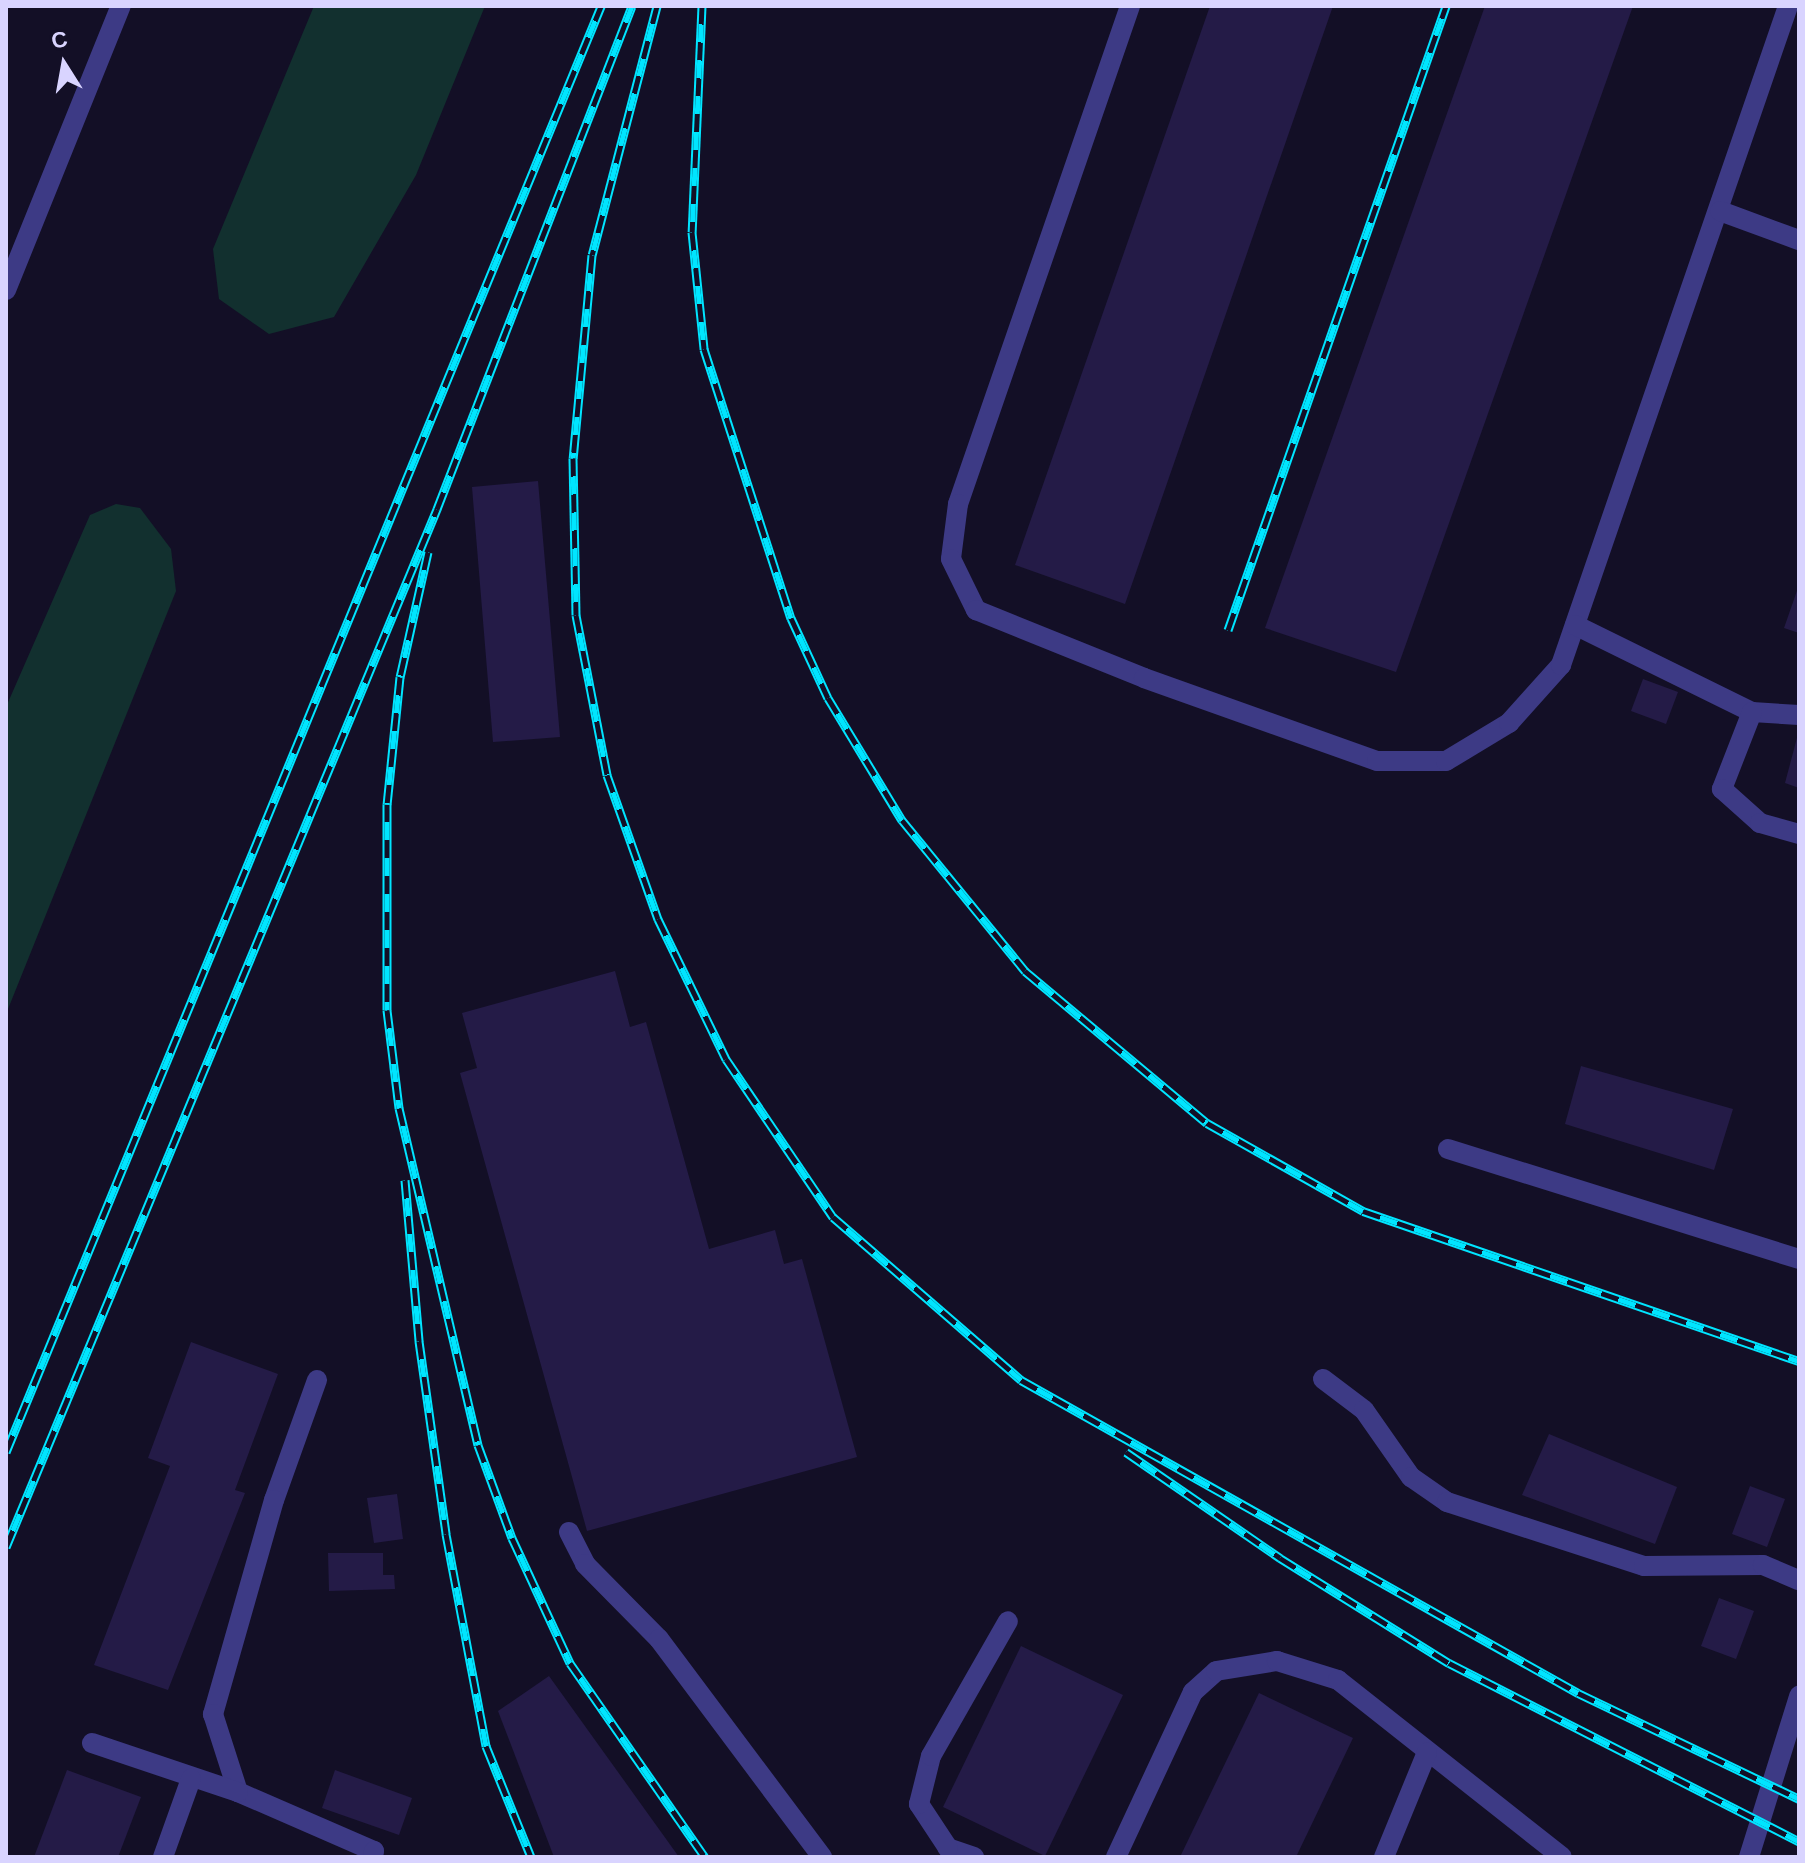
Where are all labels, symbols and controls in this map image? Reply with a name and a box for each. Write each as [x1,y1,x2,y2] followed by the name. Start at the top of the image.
[24,24,104,104] north arrow
[49,26,70,54] text: С

